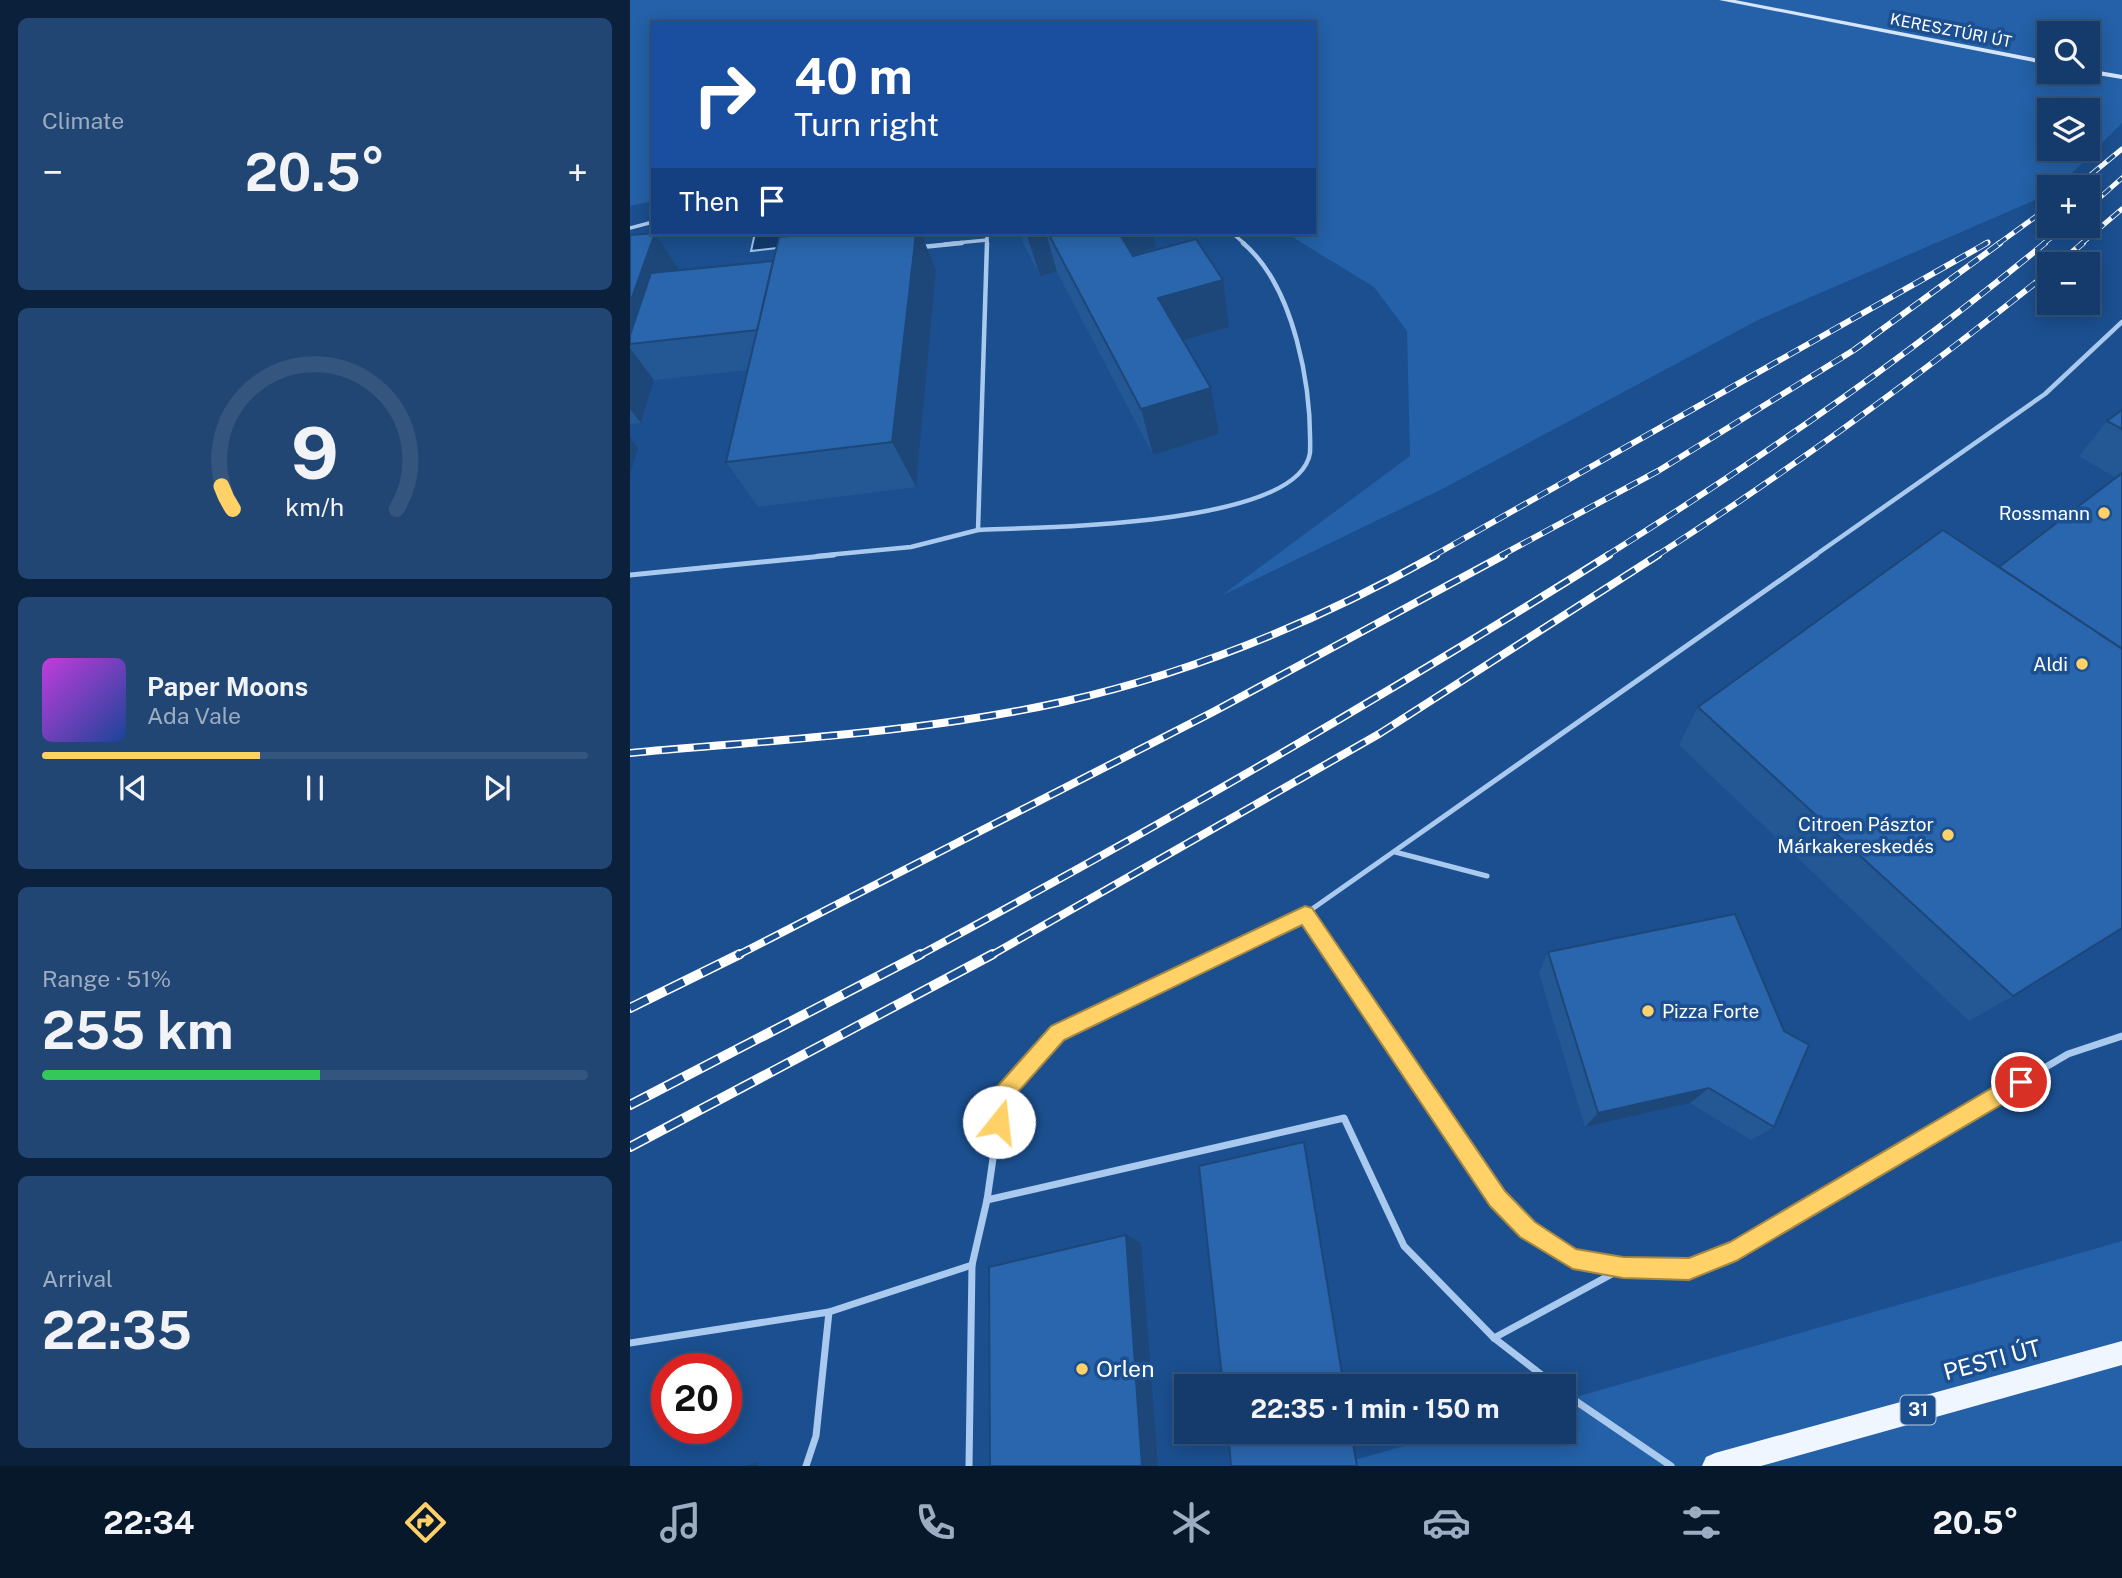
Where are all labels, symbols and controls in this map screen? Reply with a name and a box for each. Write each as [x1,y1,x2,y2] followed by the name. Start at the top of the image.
[1888,8,2014,52] street label: KERESZTÚRI ÚT
[2037,21,2100,315] map controls
[2037,21,2100,84] button: search
[794,47,913,105] text: 40 m
[679,49,770,140] icon: right
[2037,98,2100,161] button: layers
[794,106,939,143] text: Turn right
[42,107,124,134] text: Climate
[245,142,385,203] text: 20.5°
[42,150,63,195] text: −
[567,150,588,195] text: +
[2037,175,2100,238] button: +
[753,182,791,220] icon: arrive
[679,186,739,217] text: Then
[2037,252,2100,315] button: −
[291,411,339,496] text: 9
[286,492,344,522] text: km/h
[1999,502,2090,524] place label: Rossmann
[2096,505,2112,521] marker: Rossmann
[2033,653,2068,675] place label: Aldi
[2074,656,2090,672] marker: Aldi
[147,671,308,702] text: Paper Moons
[147,702,241,729] text: Ada Vale
[114,769,152,807] icon: previous
[296,769,334,807] icon: pause
[478,769,516,807] icon: next
[1777,813,1934,857] place label: Citroen Pásztor Márkakereskedés
[1940,827,1956,843] marker: Citroen Pásztor Márkakereskedés
[42,965,171,992] text: Range · 51%
[42,1000,234,1061] text: 255 km
[1662,1000,1759,1022] place label: Pizza Forte
[1640,1003,1656,1019] marker: Pizza Forte
[1991,1052,2051,1112] pin
[2002,1063,2040,1101] icon: arrive
[962,1085,1036,1159] position arrow
[42,1265,113,1292] text: Arrival
[42,1300,192,1361] text: 22:35
[1940,1334,2044,1385] street label: PESTI ÚT
[651,1353,742,1444] speed limit sign: 20
[1096,1355,1154,1382] place label: Orlen
[1074,1361,1090,1377] marker: Orlen
[1251,1393,1499,1424] text: 22:35 · 1 min · 150 m
[1900,1395,1936,1424] road number: 31
[401,1498,450,1547] icon: directions
[656,1498,705,1547] icon: music
[911,1498,960,1547] icon: phone
[1167,1498,1216,1547] icon: climate
[1422,1498,1471,1547] icon: car
[1677,1498,1726,1547] icon: filters
[103,1504,195,1541] text: 22:34
[1932,1504,2019,1541] text: 20.5°

